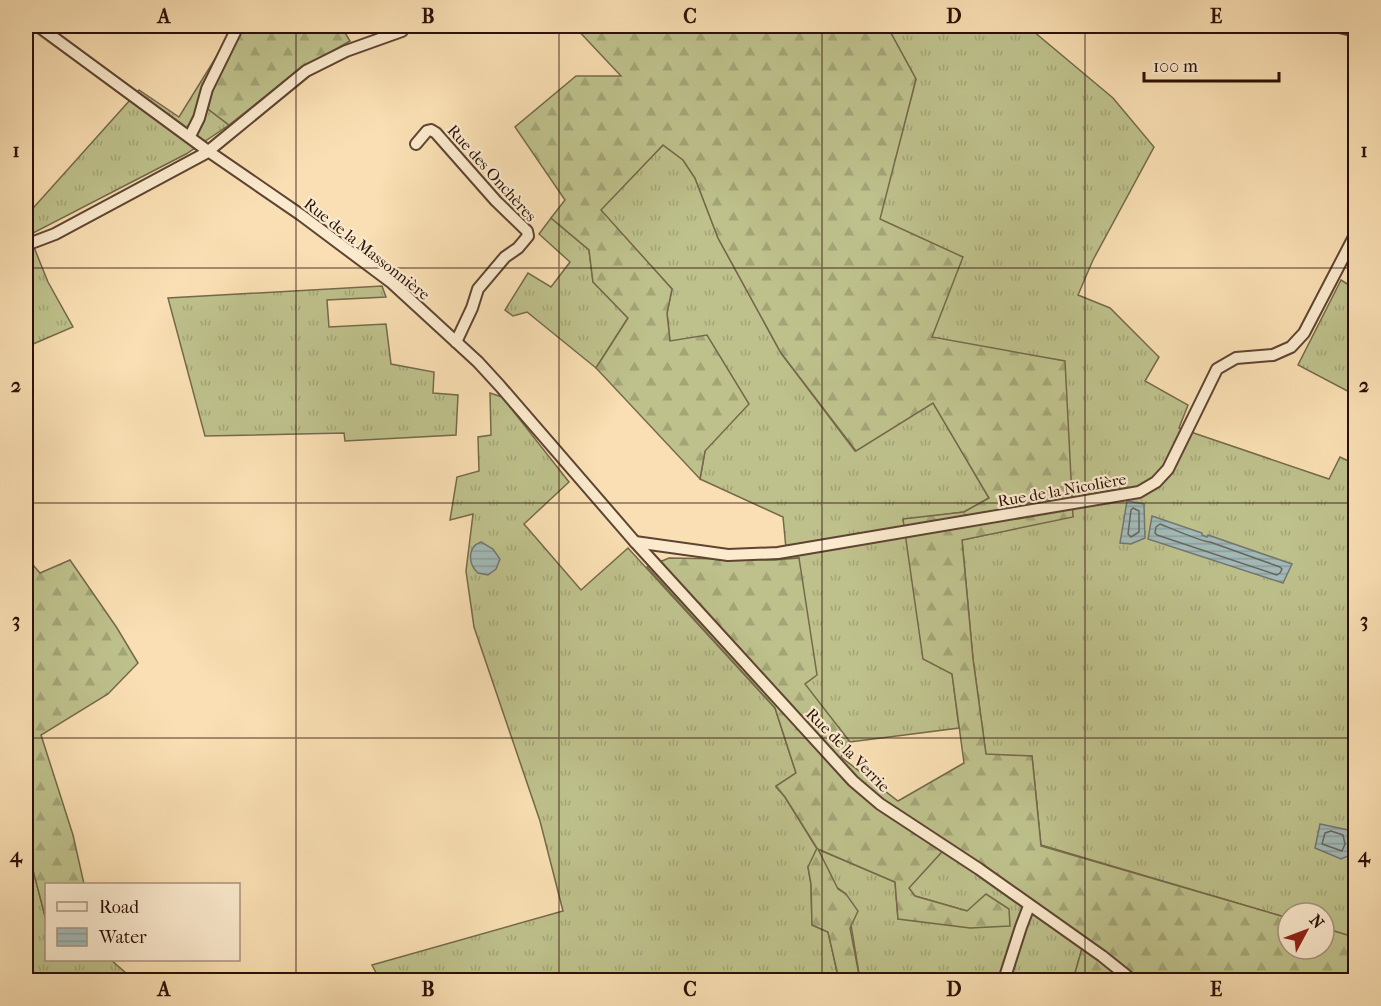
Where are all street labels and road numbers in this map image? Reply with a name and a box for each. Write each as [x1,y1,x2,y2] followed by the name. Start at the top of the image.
[443,121,541,225] street label: Rue des Onchères
[300,194,434,304] street label: Rue de la Massonnière
[996,469,1128,511] street label: Rue de la Nicolière
[802,704,894,796] street label: Rue de la Verrie

